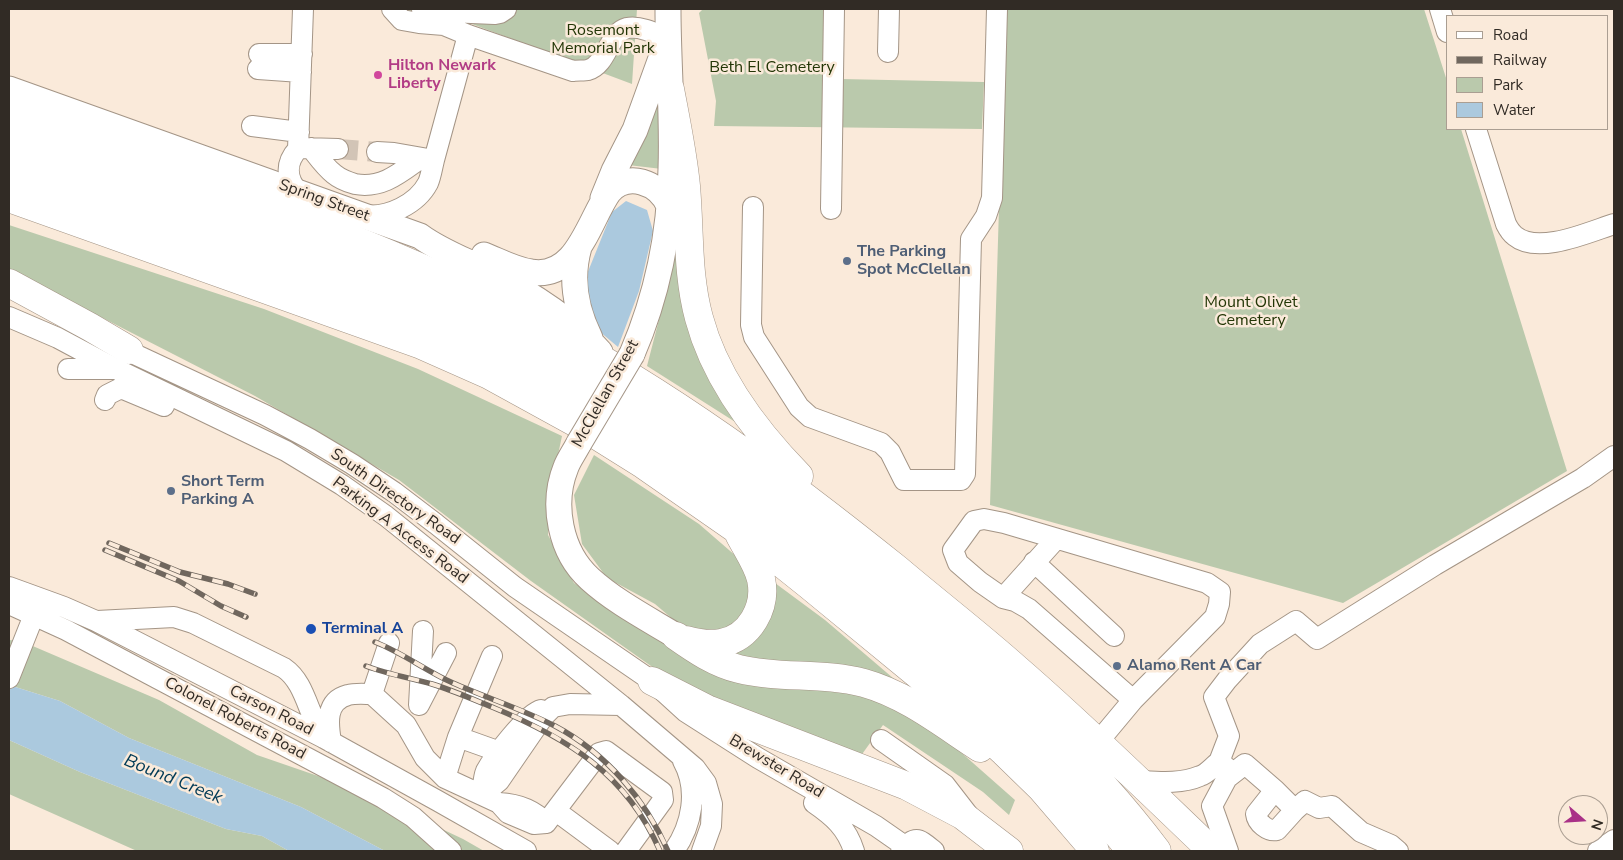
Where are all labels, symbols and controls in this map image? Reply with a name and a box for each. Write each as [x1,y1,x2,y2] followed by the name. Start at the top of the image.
[1446,15,1608,130] legend
[551,21,655,59] park label: Rosemont Memorial Park
[1493,25,1528,45] text: Road
[1493,50,1547,70] text: Railway
[388,56,496,94] place label: Hilton Newark Liberty
[709,58,835,78] park label: Beth El Cemetery
[372,69,384,81] marker: Hilton Newark Liberty
[1493,75,1523,95] text: Park
[1493,100,1535,120] text: Water
[276,176,372,226] street label: Spring Street
[857,242,971,280] place label: The Parking Spot McClellan
[841,255,853,267] marker: The Parking Spot McClellan
[1204,293,1298,331] park label: Mount Olivet Cemetery
[569,337,643,451] street label: McClellan Street
[326,445,464,549] street label: South Directory Road
[181,472,265,510] place label: Short Term Parking A
[328,474,472,588] street label: Parking A Access Road
[165,485,177,497] marker: Short Term Parking A
[322,619,403,639] place label: Terminal A
[304,622,318,636] marker: Terminal A
[1127,656,1261,676] place label: Alamo Rent A Car
[1111,660,1123,672] marker: Alamo Rent A Car
[161,674,309,764] street label: Colonel Roberts Road
[226,682,316,740] street label: Carson Road
[725,731,827,803] street label: Brewster Road
[121,750,225,810] water label: Bound Creek
[1558,795,1608,845] north arrow
[1586,817,1607,833] text: N

